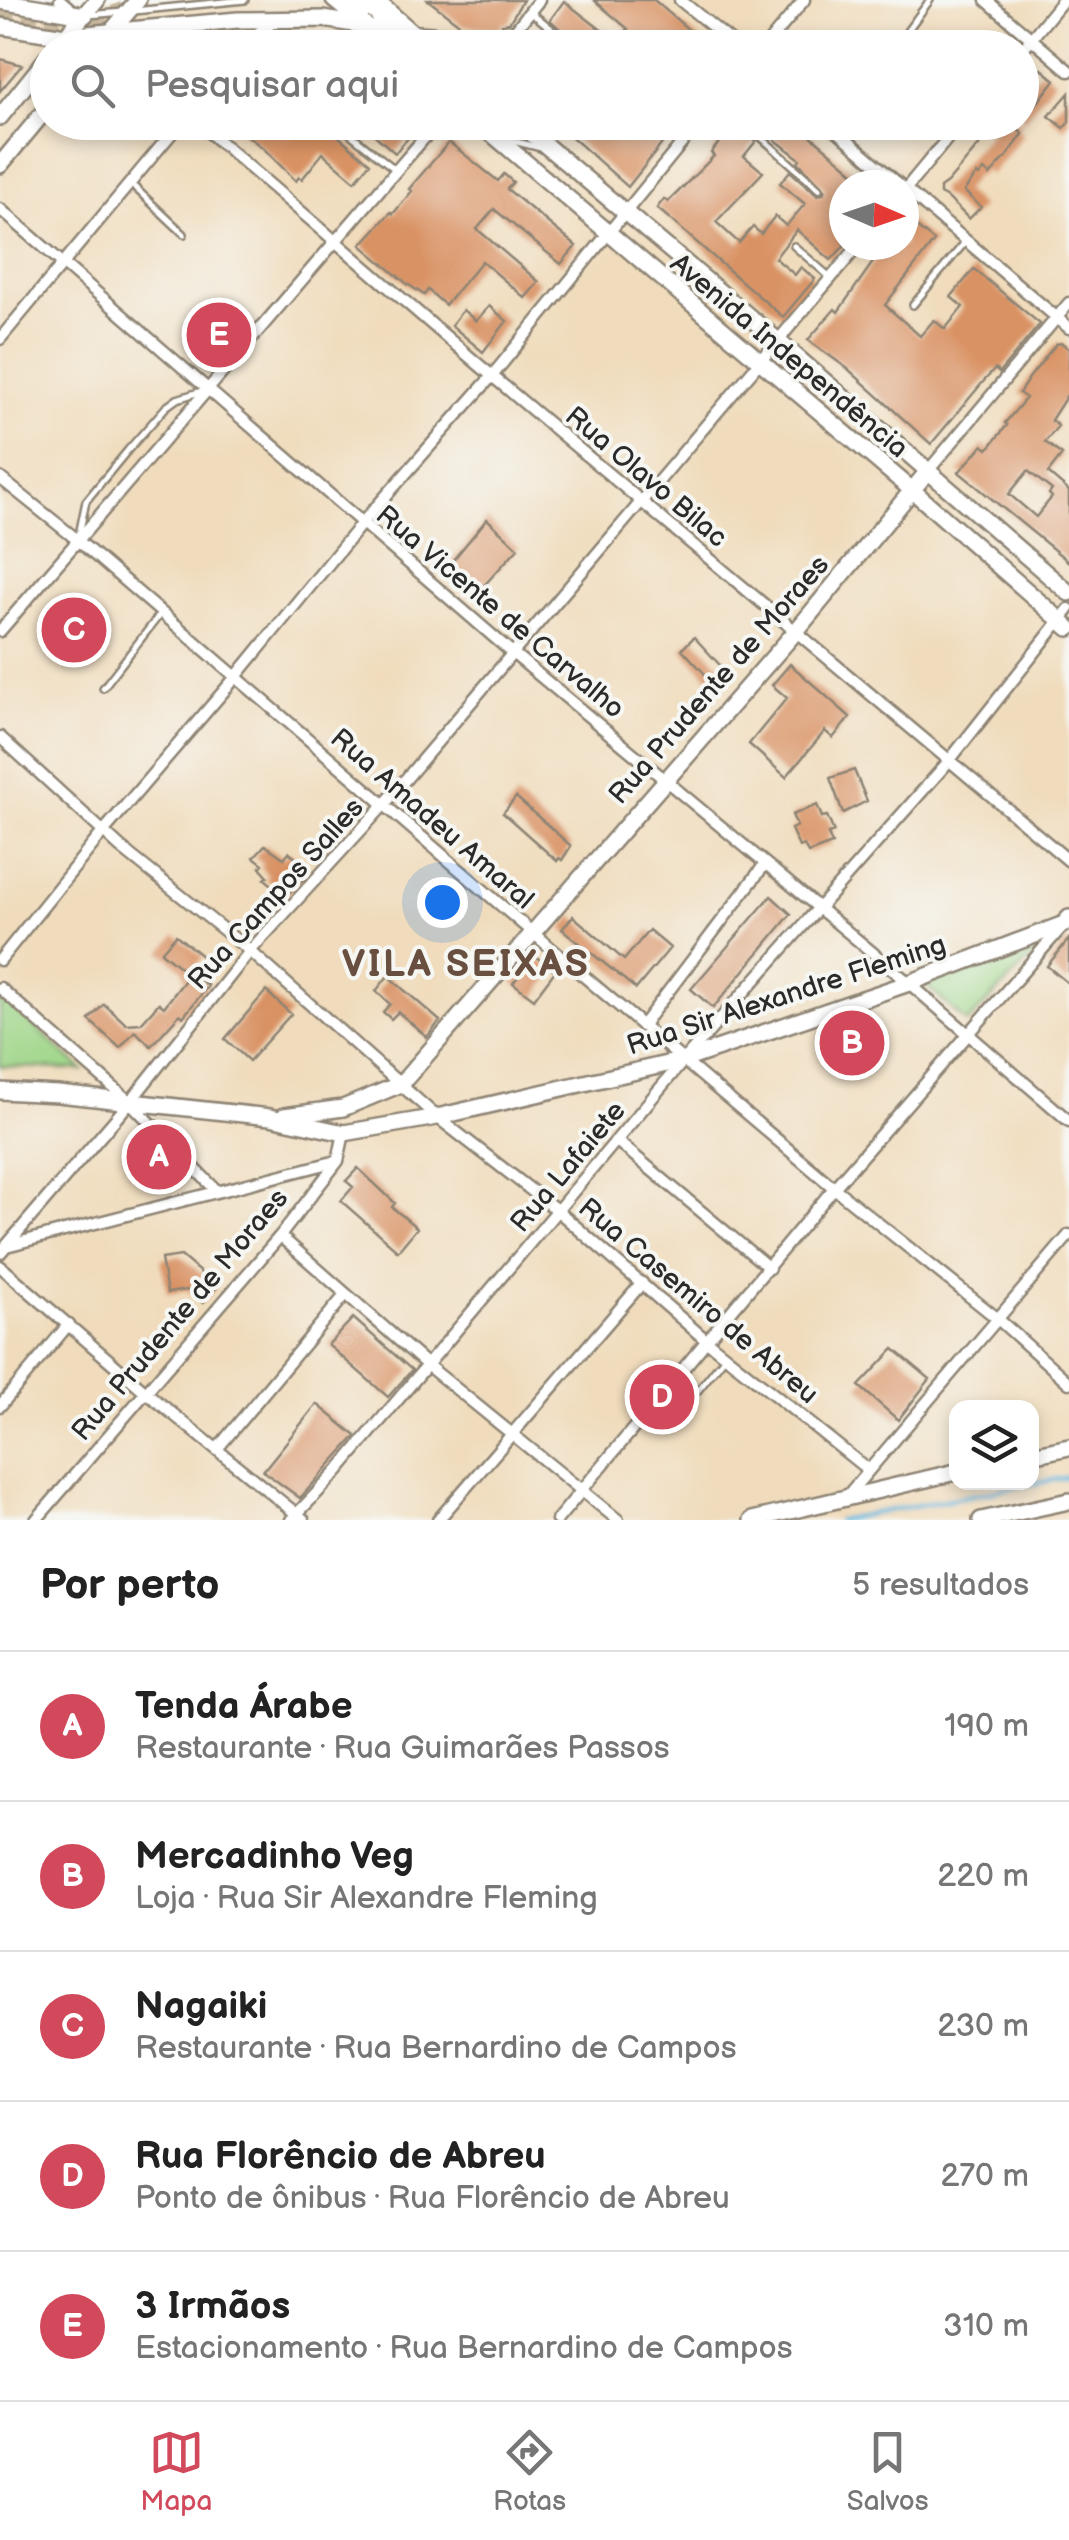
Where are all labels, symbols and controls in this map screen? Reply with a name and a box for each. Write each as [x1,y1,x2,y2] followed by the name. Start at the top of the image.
[30,30,1039,140] search box
[65,58,120,113] icon: search
[145,63,399,108] text: Pesquisar aqui
[829,170,919,260] north arrow
[664,247,914,465] street label: Avenida Independência
[186,298,252,372] pin: E
[558,400,734,554] street label: Rua Olavo Bilac
[369,499,631,726] street label: Rua Vicente de Carvalho
[602,549,836,811] street label: Rua Prudente de Moraes
[42,592,106,668] pin: C
[324,722,540,916] street label: Rua Amadeu Amaral
[181,791,371,997] street label: Rua Campos Salles
[417,877,468,928] your location
[623,928,950,1063] street label: Rua Sir Alexandre Fleming
[342,942,590,987] district label: VILA SEIXAS
[820,1006,884,1080] pin: B
[504,1095,633,1239] street label: Rua Lafaiete
[126,1120,192,1194] pin: A
[65,1182,295,1448] street label: Rua Prudente de Moraes
[571,1191,825,1411] street label: Rua Casemiro de Abreu
[630,1360,694,1434] pin: D
[949,1400,1039,1490] map controls
[949,1400,1039,1490] button: layers
[40,1560,219,1611] text: Por perto
[852,1566,1029,1605] text: 5 resultados
[135,1684,353,1729] text: Tenda Árabe
[63,1707,82,1746] text: A
[944,1707,1029,1746] text: 190 m
[135,1729,670,1768] text: Restaurante · Rua Guimarães Passos
[135,1834,414,1879] text: Mercadinho Veg
[61,1857,84,1896] text: B
[937,1857,1029,1896] text: 220 m
[135,1879,598,1918] text: Loja · Rua Sir Alexandre Fleming
[135,1984,267,2029] text: Nagaiki
[61,2007,84,2046] text: C
[937,2007,1029,2046] text: 230 m
[135,2029,737,2068] text: Restaurante · Rua Bernardino de Campos
[135,2134,546,2179] text: Rua Florêncio de Abreu
[61,2157,84,2196] text: D
[940,2157,1029,2196] text: 270 m
[135,2179,730,2218] text: Ponto de ônibus · Rua Florêncio de Abreu
[135,2284,290,2329] text: 3 Irmãos
[62,2307,83,2346] text: E
[943,2307,1029,2346] text: 310 m
[135,2329,793,2368] text: Estacionamento · Rua Bernardino de Campos
[140,2425,212,2518] tab: Mapa
[493,2425,566,2518] tab: Rotas
[847,2425,929,2518] tab: Salvos

